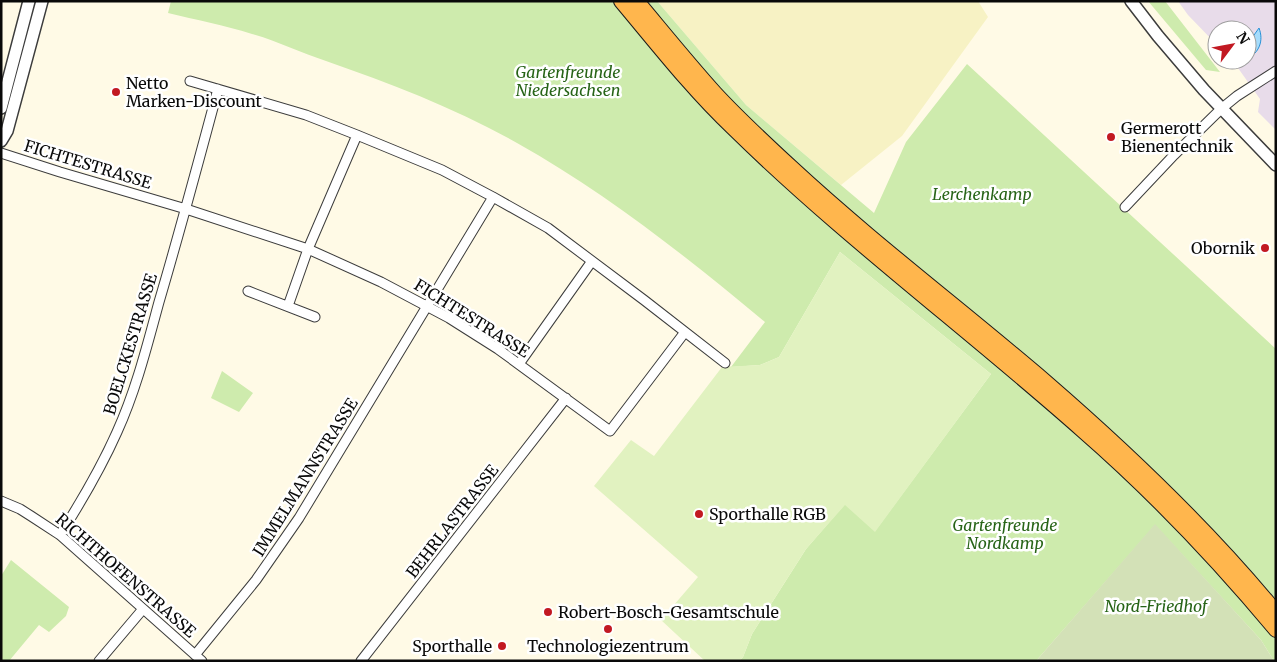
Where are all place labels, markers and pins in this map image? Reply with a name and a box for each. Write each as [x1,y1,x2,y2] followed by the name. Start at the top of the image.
[126,73,263,111] place label: Netto Marken-Discount
[110,86,122,98] marker: Netto Marken-Discount
[1121,118,1234,156] place label: Germerott Bienentechnik
[1105,131,1117,143] marker: Germerott Bienentechnik
[1191,238,1256,258] place label: Obornik
[1259,242,1271,254] marker: Obornik
[709,504,826,524] place label: Sporthalle RGB
[693,508,705,520] marker: Sporthalle RGB
[558,602,779,622] place label: Robert-Bosch-Gesamtschule
[542,606,554,618] marker: Robert-Bosch-Gesamtschule
[602,623,614,635] marker: Technologiezentrum
[412,636,492,656] place label: Sporthalle
[527,636,689,656] place label: Technologiezentrum
[496,640,508,652] marker: Sporthalle

